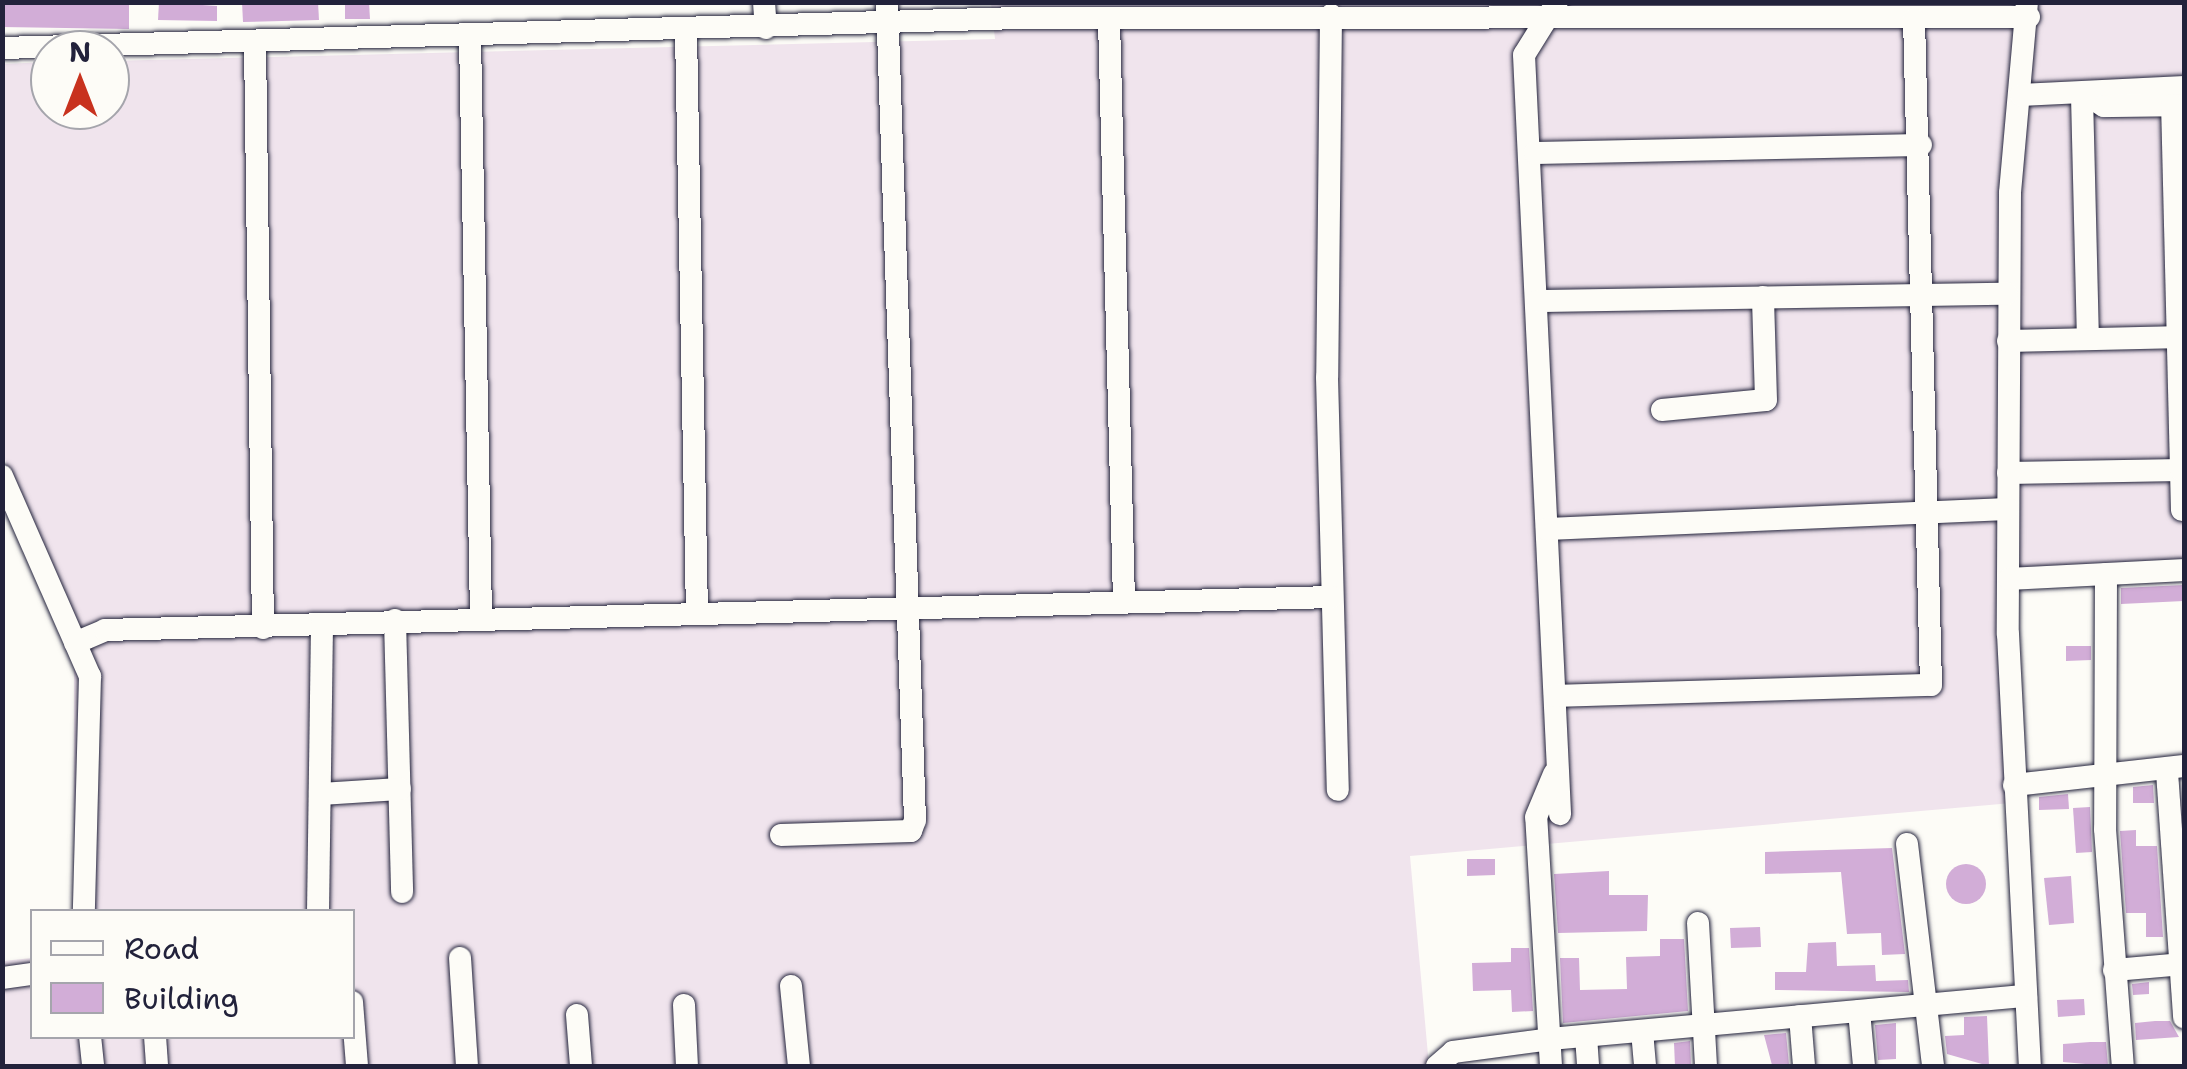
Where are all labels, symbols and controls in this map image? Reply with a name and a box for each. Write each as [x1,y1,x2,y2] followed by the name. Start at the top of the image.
[30,30,130,130] north arrow
[69,33,91,71] text: N
[30,909,355,1039] legend
[124,928,199,969] text: Road
[124,978,239,1019] text: Building

